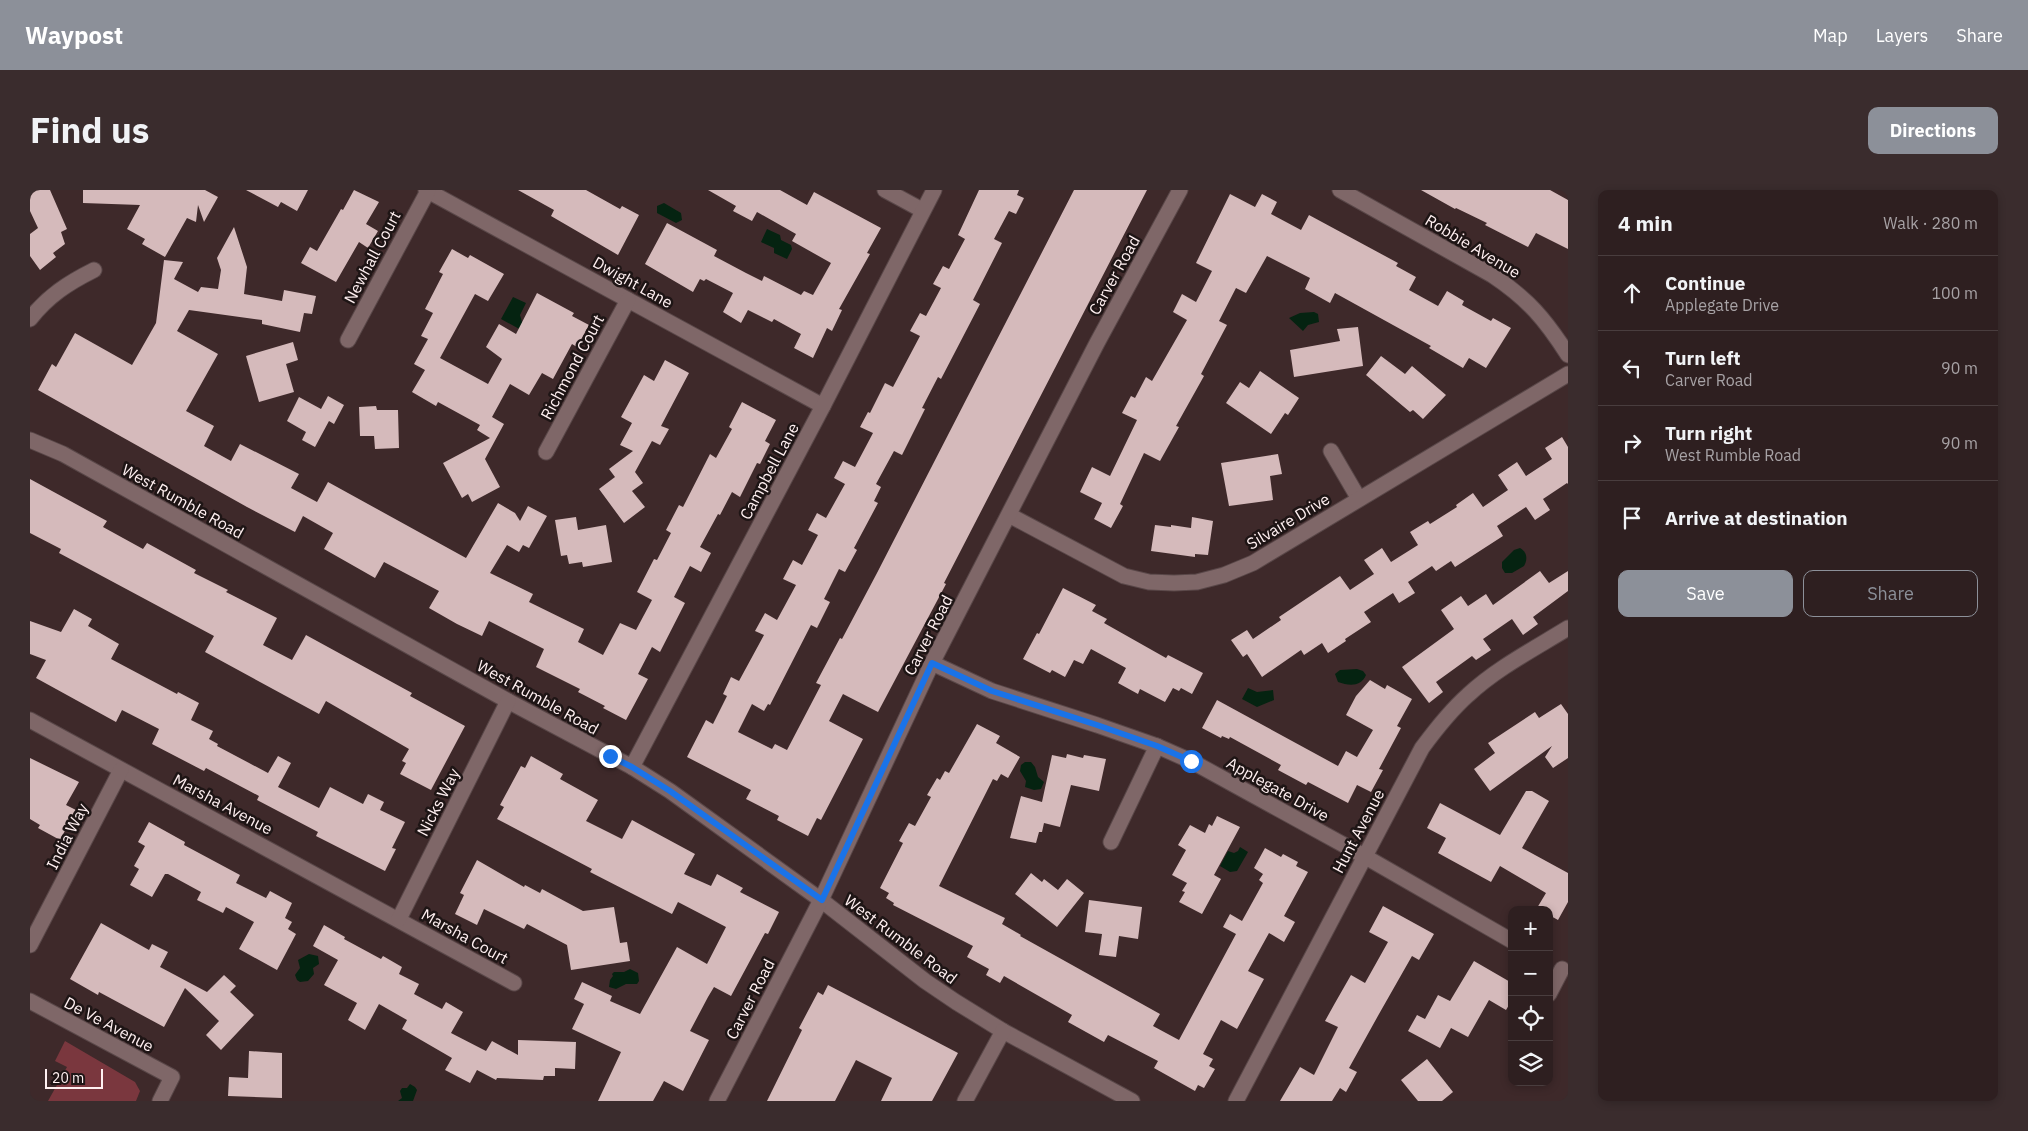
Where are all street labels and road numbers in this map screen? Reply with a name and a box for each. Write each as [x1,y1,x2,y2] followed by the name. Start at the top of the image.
[339,207,405,307] street label: Newhall Court
[1422,210,1524,282] street label: Robbie Avenue
[1084,232,1144,318] street label: Carver Road
[590,252,677,312] street label: Dwight Lane
[536,311,608,423] street label: Richmond Court
[735,419,803,523] street label: Campbell Lane
[119,459,247,543] street label: West Rumble Road
[1243,488,1333,554] street label: Silvaire Drive
[899,591,957,679] street label: Carver Road
[474,655,602,739] street label: West Rumble Road
[1223,753,1333,826] street label: Applegate Drive
[412,765,464,839] street label: Nicks Way
[170,769,276,839] street label: Marsha Avenue
[1328,785,1389,876] street label: Hunt Avenue
[42,800,92,872] street label: India Way
[841,890,961,988] street label: West Rumble Road
[418,904,512,968] street label: Marsha Court
[721,955,779,1043] street label: Carver Road
[61,992,157,1056] street label: De Ve Avenue

